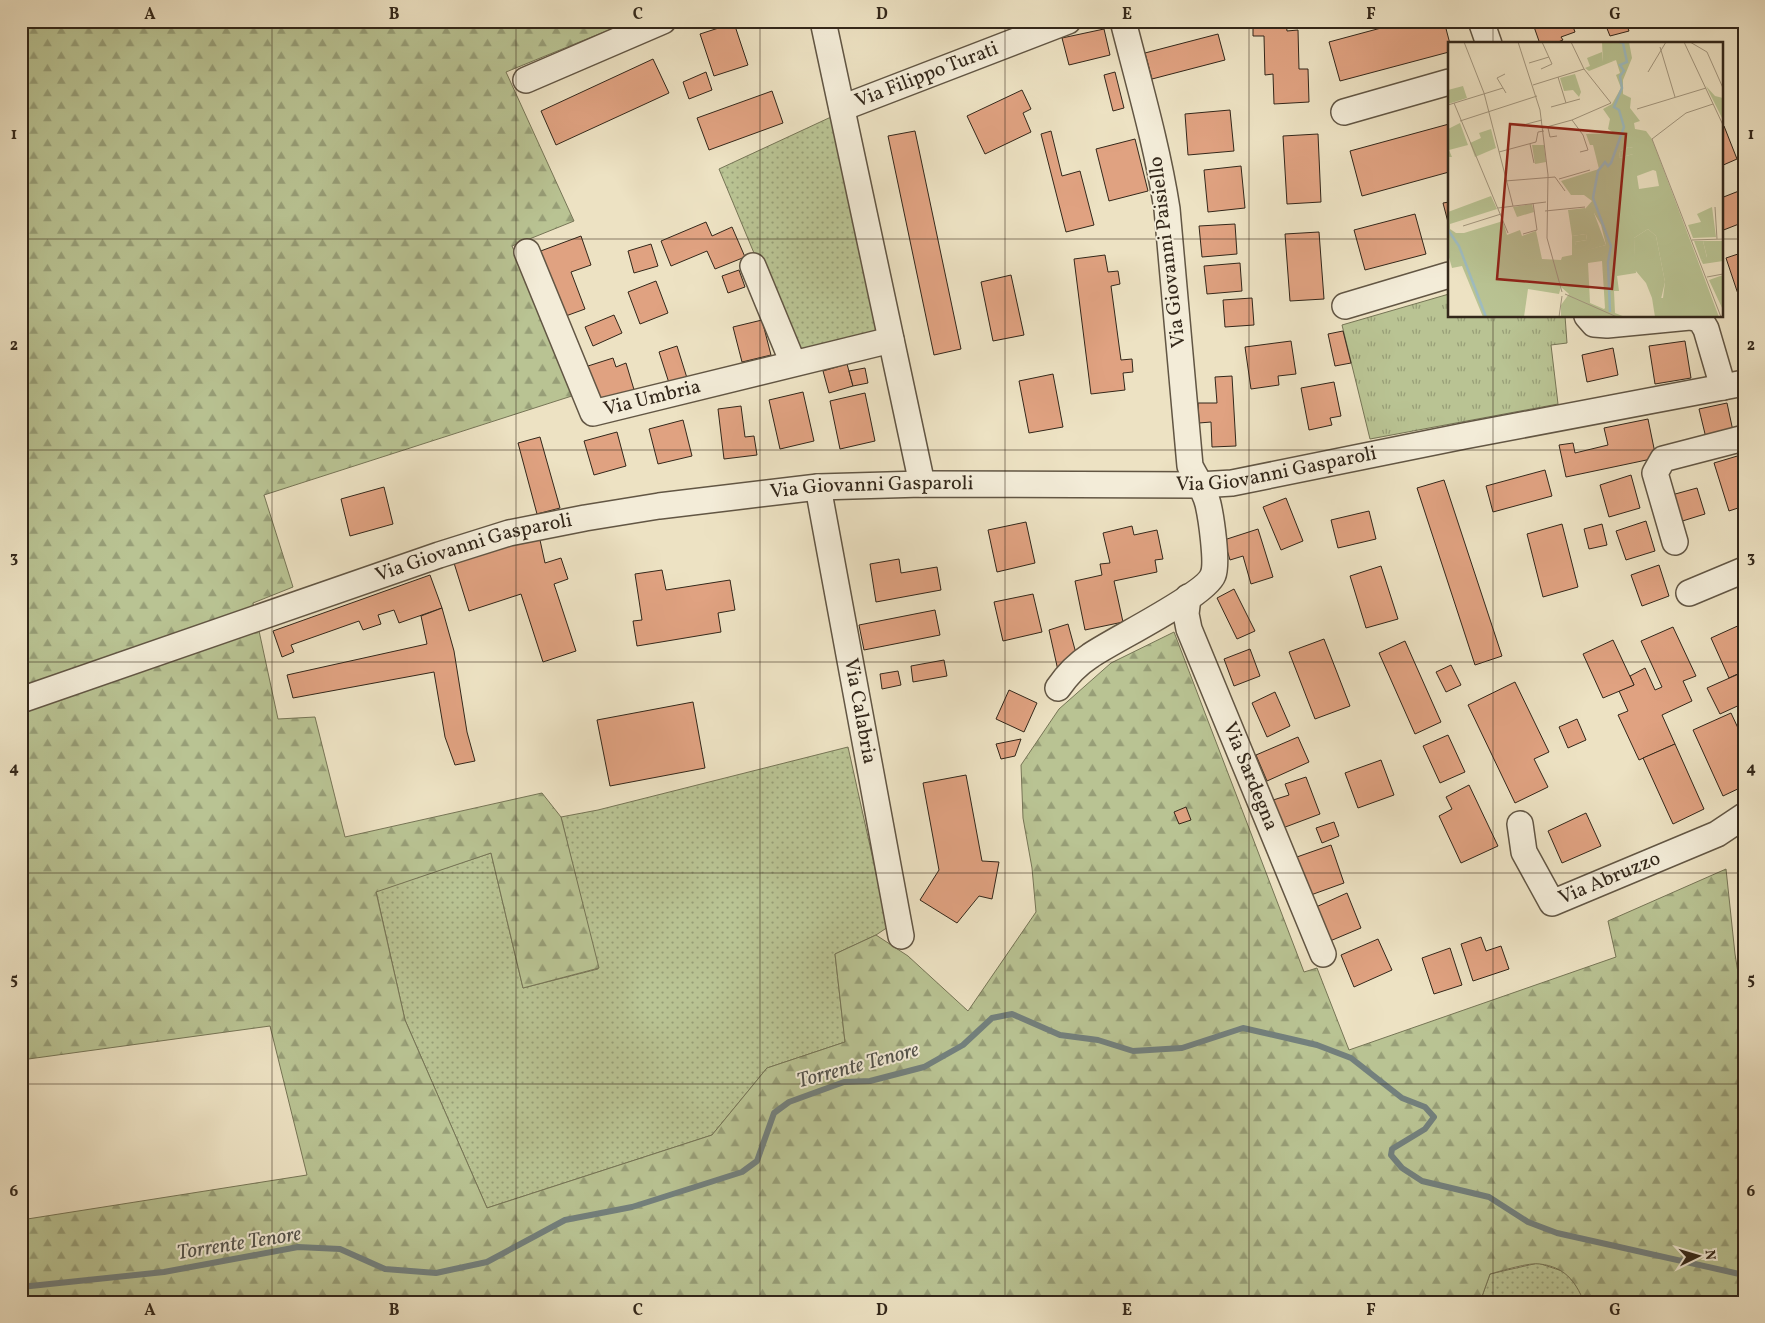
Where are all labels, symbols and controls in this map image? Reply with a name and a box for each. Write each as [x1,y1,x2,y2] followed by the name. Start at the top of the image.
[144,4,156,26] text: A
[389,4,400,26] text: B
[633,4,643,26] text: C
[876,4,888,26] text: D
[1122,4,1132,26] text: E
[1366,4,1376,26] text: F
[1609,4,1621,26] text: G
[851,35,1003,116] street label: Via Filippo Turati
[1448,42,1722,318] inset map
[11,124,17,146] text: 1
[1748,124,1754,146] text: 1
[1142,155,1194,349] street label: Via Giovanni Paisiello
[10,335,18,357] text: 2
[1747,335,1755,357] text: 2
[601,373,704,424] street label: Via Umbria
[1176,440,1379,499] street label: Via Giovanni Gasparoli
[768,470,974,507] street label: Via Giovanni Gasparoli
[372,507,575,590] street label: Via Giovanni Gasparoli
[10,547,18,569] text: 3
[1747,547,1755,569] text: 3
[836,656,883,766] street label: Via Calabria
[1215,718,1285,835] street label: Via Sardegna
[9,758,19,780] text: 4
[1746,758,1756,780] text: 4
[1554,845,1665,913] street label: Via Abruzzo
[10,969,18,991] text: 5
[1747,969,1755,991] text: 5
[794,1036,923,1096] water label: Torrente Tenore
[10,1181,19,1203] text: 6
[1747,1181,1756,1203] text: 6
[175,1220,303,1268] water label: Torrente Tenore
[1672,1230,1722,1280] north arrow
[1700,1249,1719,1261] text: N
[144,1300,156,1322] text: A
[389,1300,400,1322] text: B
[633,1300,643,1322] text: C
[876,1300,888,1322] text: D
[1122,1300,1132,1322] text: E
[1366,1300,1376,1322] text: F
[1609,1300,1621,1322] text: G

